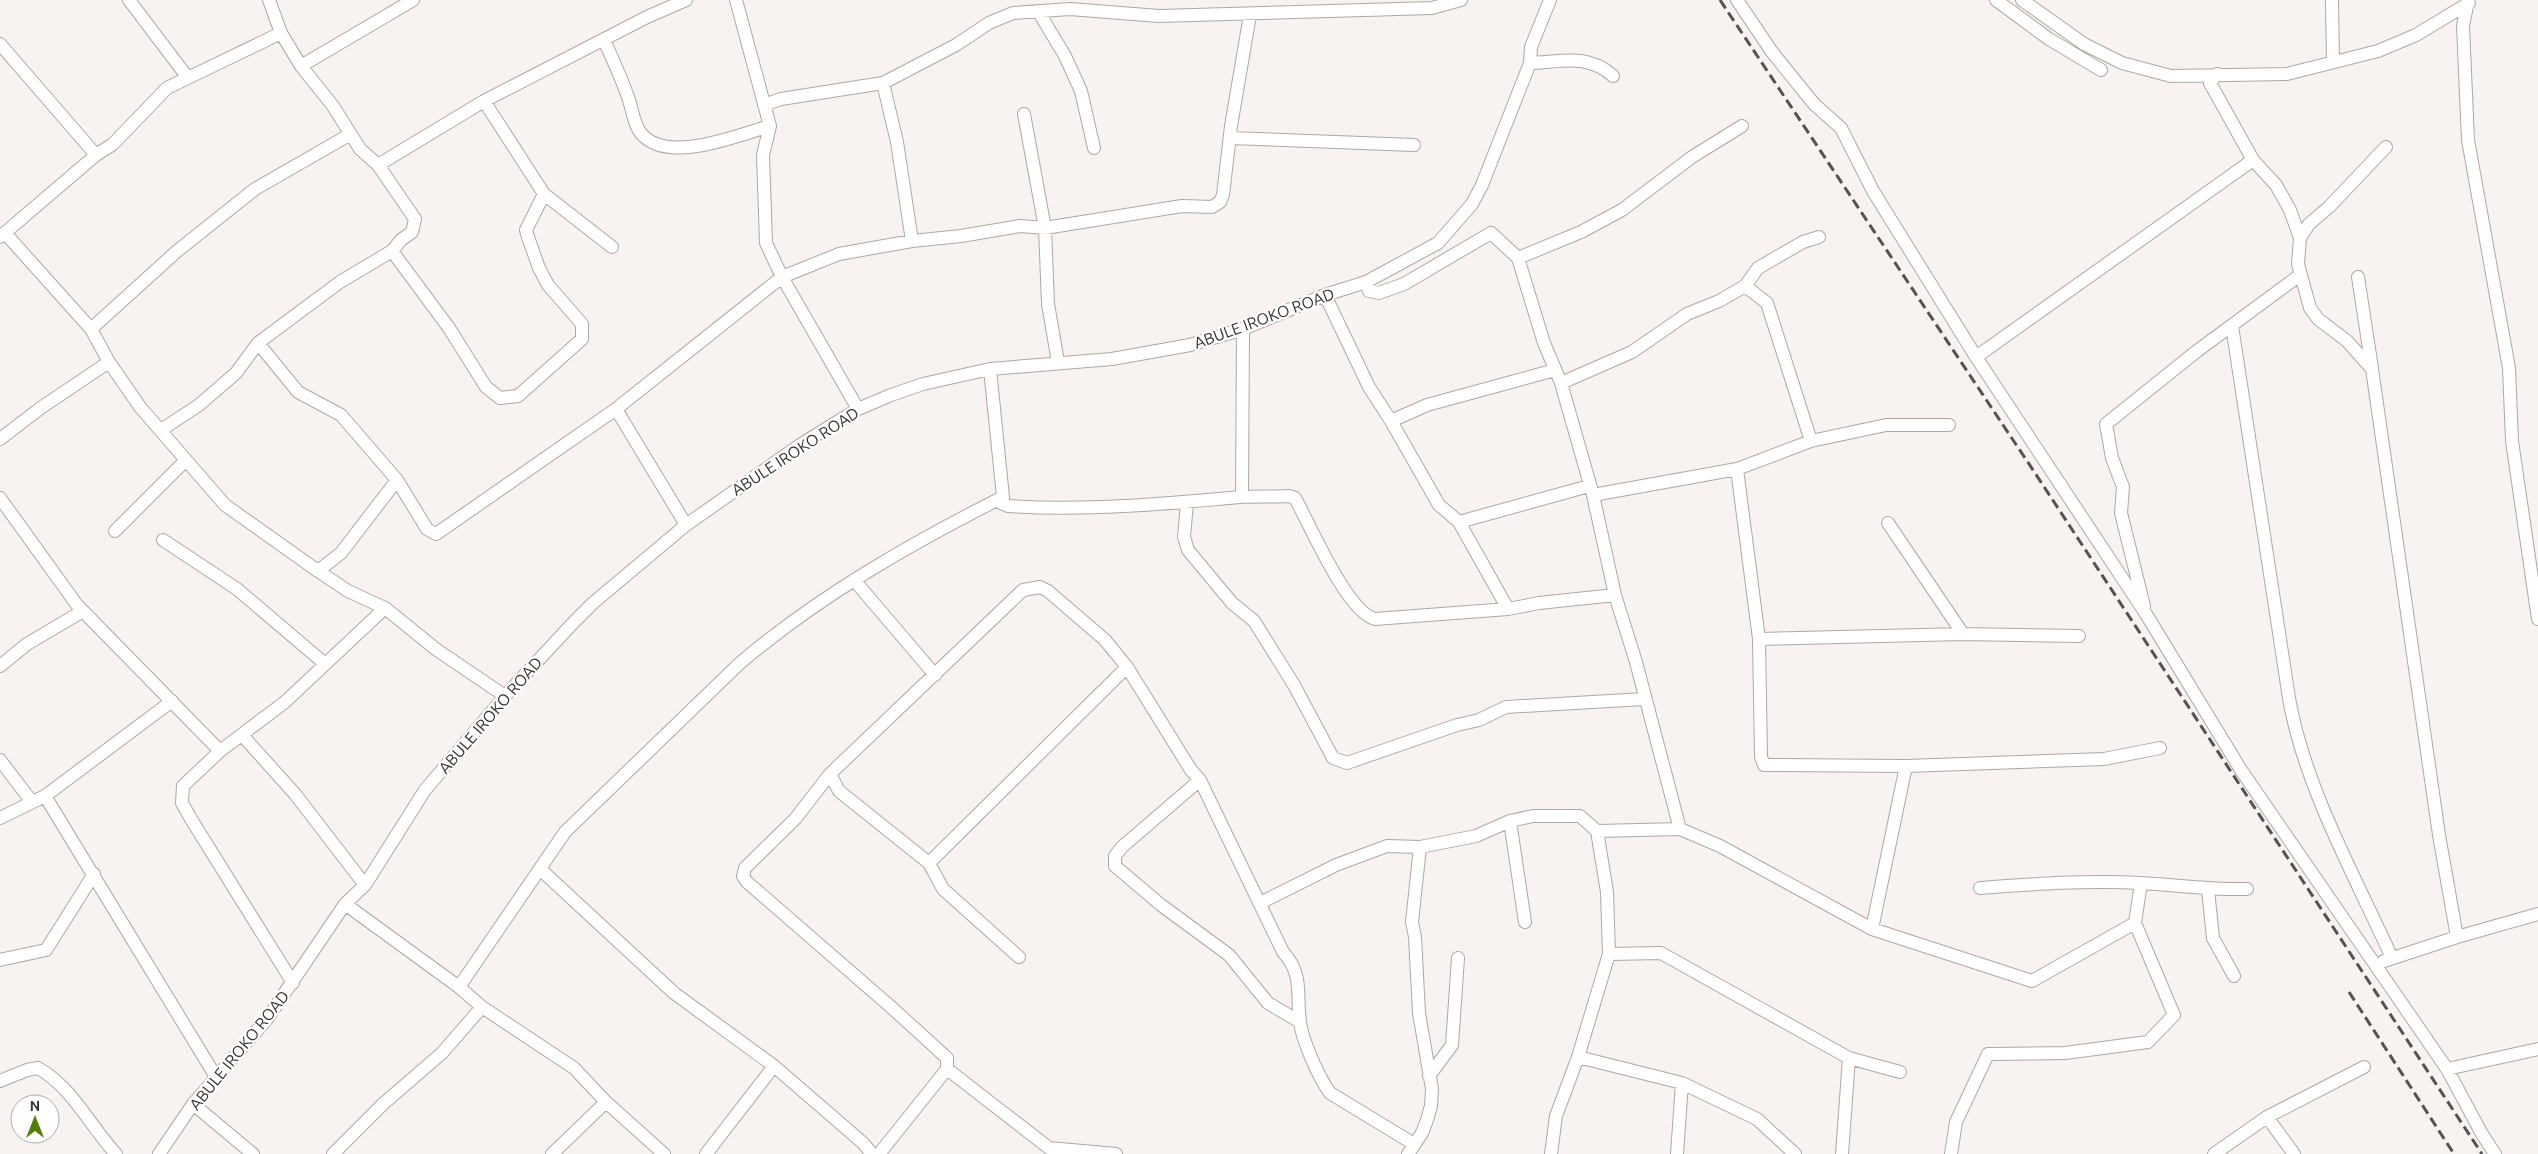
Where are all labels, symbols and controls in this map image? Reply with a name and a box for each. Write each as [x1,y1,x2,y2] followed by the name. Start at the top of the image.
[1191,284,1337,352] street label: ABULE IROKO ROAD
[728,403,862,499] street label: ABULE IROKO ROAD
[435,653,545,777] street label: ABULE IROKO ROAD
[185,987,293,1113] street label: ABULE IROKO ROAD
[10,1094,60,1144] north arrow
[30,1098,40,1114] text: N

